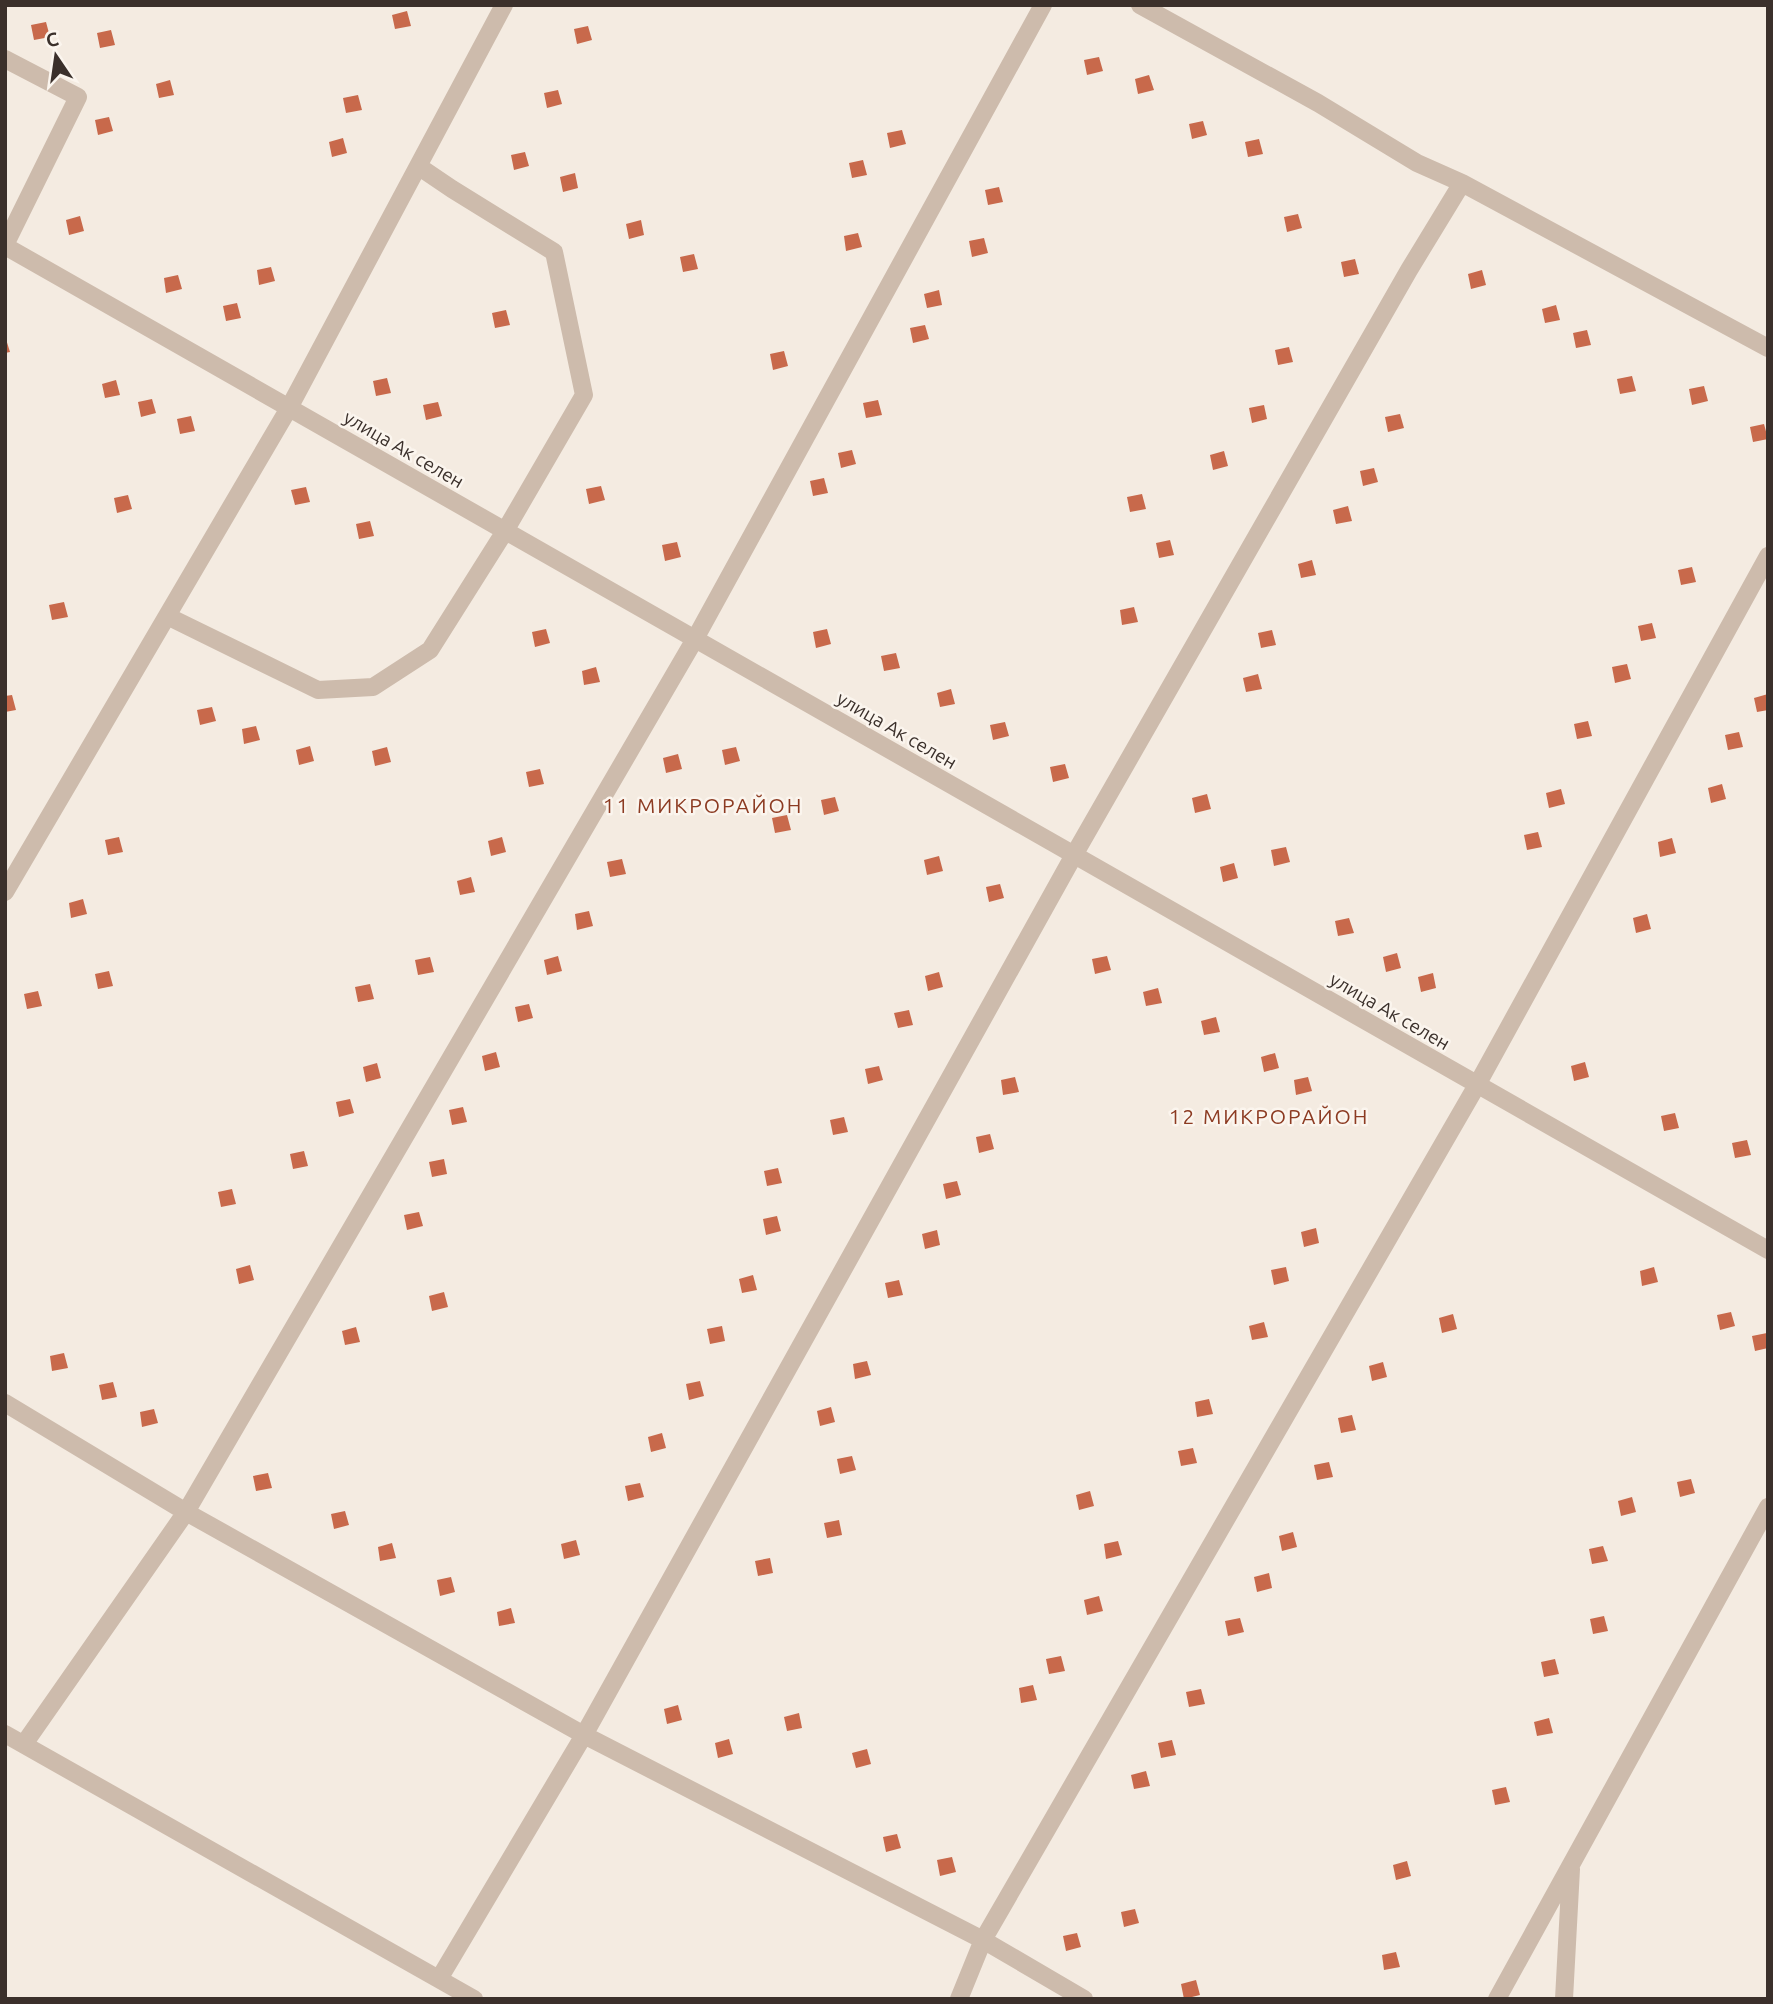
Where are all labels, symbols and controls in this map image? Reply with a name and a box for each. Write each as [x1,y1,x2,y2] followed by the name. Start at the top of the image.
[21,21,91,91] north arrow
[44,27,61,52] text: С
[340,406,468,492] street label: улица Ак селен
[833,687,961,773] street label: улица Ак селен
[603,793,803,817] district label: 11 МИКРОРАЙОН
[1326,968,1454,1054] street label: улица Ак селен
[1169,1104,1369,1128] district label: 12 МИКРОРАЙОН

